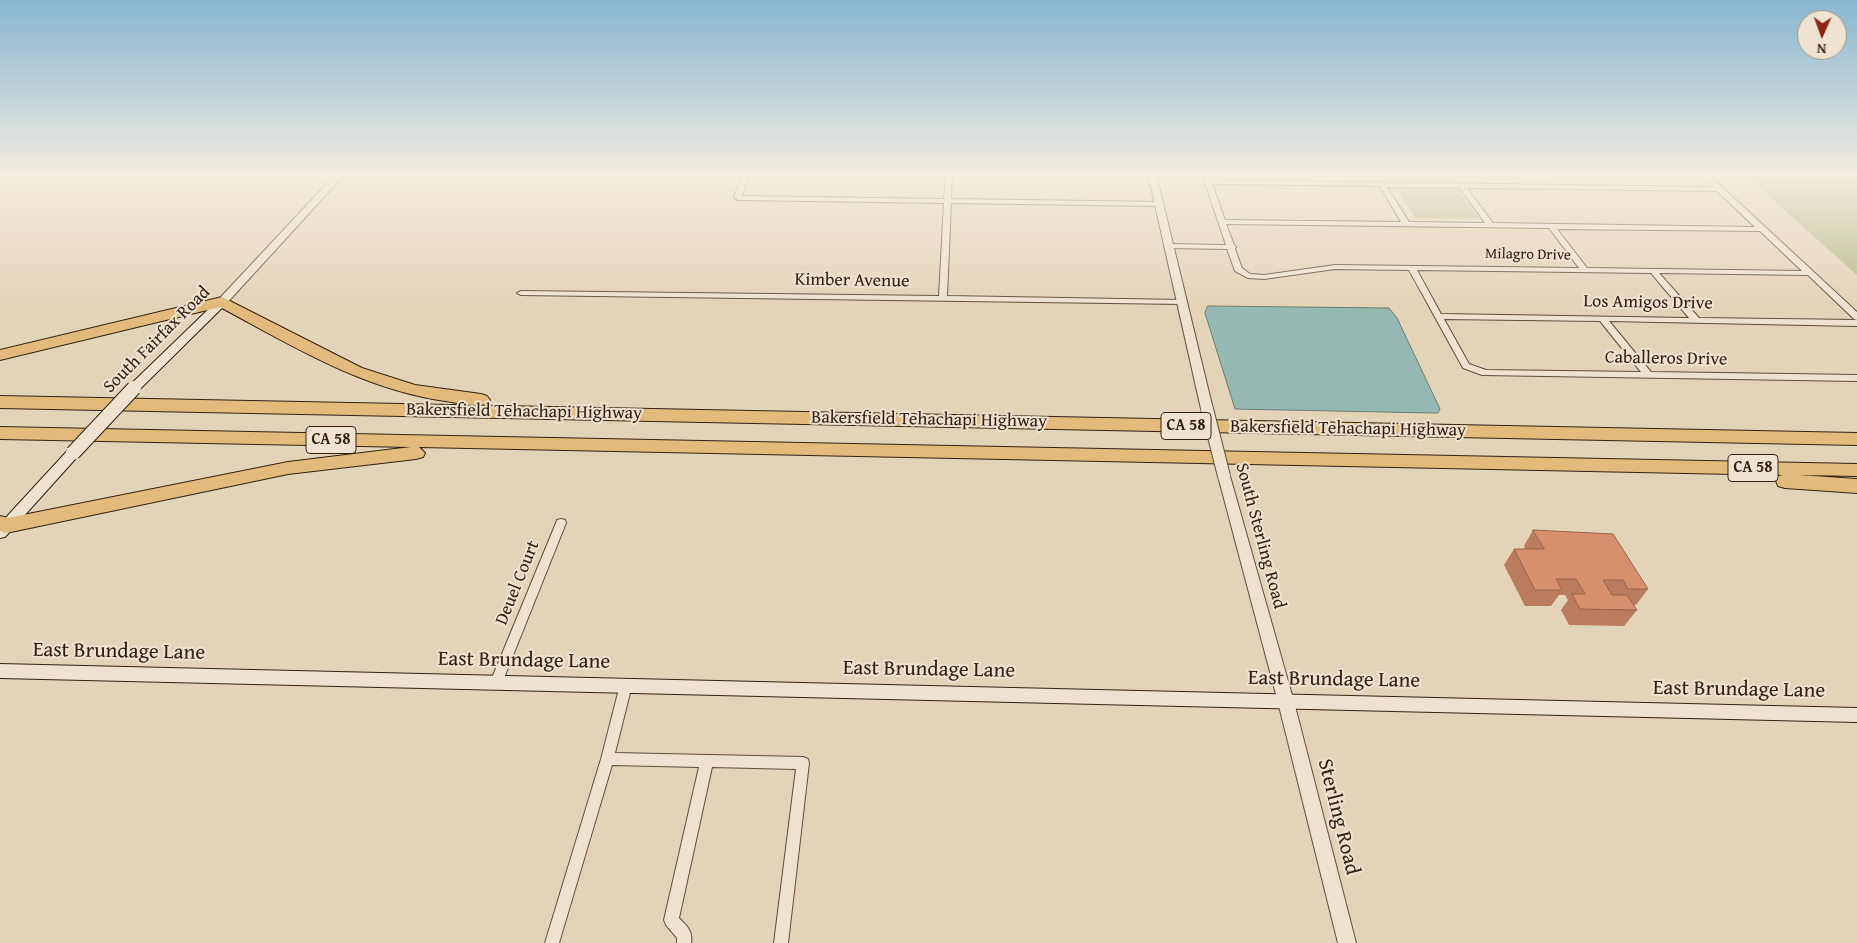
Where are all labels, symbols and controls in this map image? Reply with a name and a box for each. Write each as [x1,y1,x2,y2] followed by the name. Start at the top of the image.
[1797,10,1847,60] north arrow
[1816,39,1827,59] text: N
[1485,245,1571,265] street label: Milagro Drive
[794,269,910,293] street label: Kimber Avenue
[99,282,215,398] street label: South Fairfax Road
[1583,291,1713,315] street label: Los Amigos Drive
[1605,347,1727,371] street label: Caballeros Drive
[406,399,642,425] street label: Bakersfield Tehachapi Highway
[811,407,1047,433] street label: Bakersfield Tehachapi Highway
[1161,412,1211,440] road number: CA 58
[1230,416,1466,442] street label: Bakersfield Tehachapi Highway
[306,426,356,454] road number: CA 58
[1728,454,1778,482] road number: CA 58
[1230,461,1290,611] street label: South Sterling Road
[491,538,545,628] street label: Deuel Court
[33,638,205,666] street label: East Brundage Lane
[438,647,610,675] street label: East Brundage Lane
[843,656,1015,684] street label: East Brundage Lane
[1248,666,1420,694] street label: East Brundage Lane
[1653,676,1825,704] street label: East Brundage Lane
[1311,756,1365,878] street label: Sterling Road

